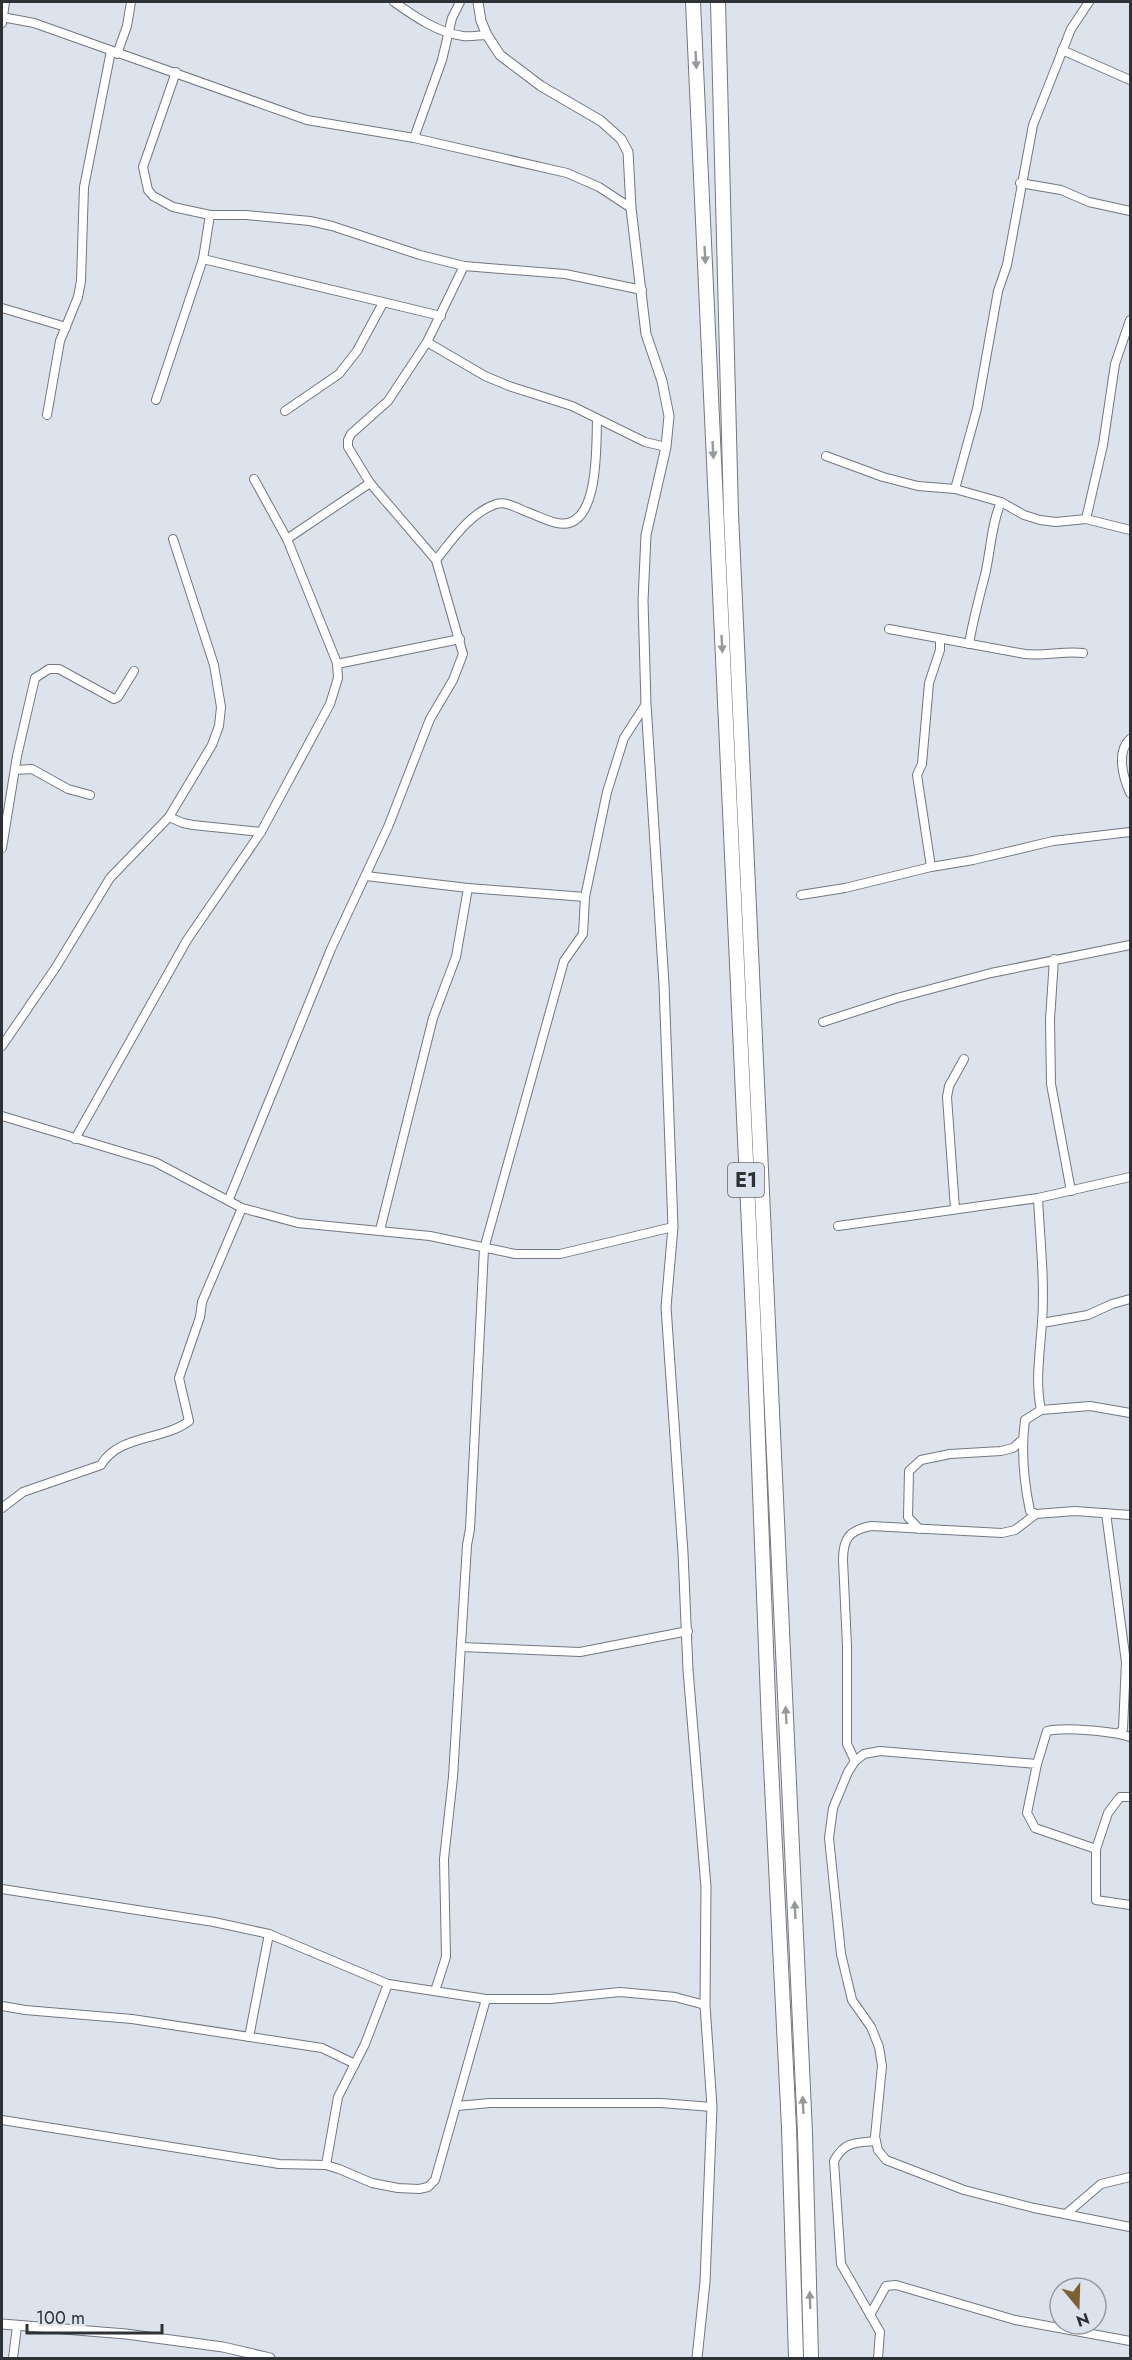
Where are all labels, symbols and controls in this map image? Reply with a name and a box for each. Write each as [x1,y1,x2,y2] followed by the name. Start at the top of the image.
[692,50,701,69] one-way arrow
[700,245,709,264] one-way arrow
[709,440,718,459] one-way arrow
[717,635,726,654] one-way arrow
[728,1163,764,1197] road number: E1
[782,1706,791,1725] one-way arrow
[790,1901,799,1920] one-way arrow
[799,2096,808,2115] one-way arrow
[1048,2276,1108,2336] north arrow
[805,2291,814,2310] one-way arrow
[27,2297,162,2335] scale bar
[36,2305,85,2331] text: 100 m
[1073,2307,1092,2333] text: N

